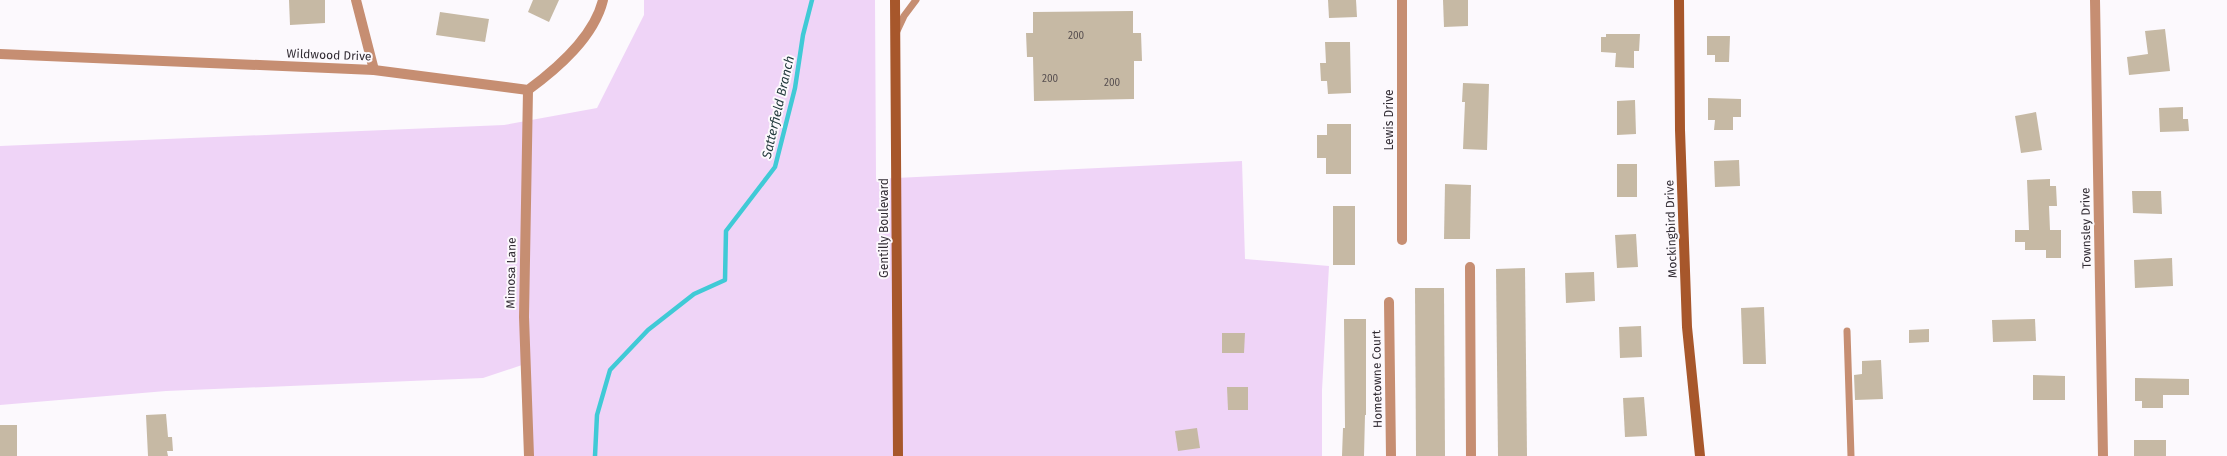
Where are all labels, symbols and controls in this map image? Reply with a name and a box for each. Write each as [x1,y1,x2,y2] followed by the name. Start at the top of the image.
[1068,30,1084,42] house number: 200
[286,47,372,63] street label: Wildwood Drive
[759,54,797,161] water label: Satterfield Branch
[1042,73,1058,85] house number: 200
[1104,77,1120,89] house number: 200
[1382,89,1396,151] street label: Lewis Drive
[877,178,891,278] street label: Gentilly Boulevard
[1662,180,1680,278] street label: Mockingbird Drive
[2078,187,2094,269] street label: Townsley Drive
[503,237,519,309] street label: Mimosa Lane
[1369,329,1385,428] street label: Hometowne Court

